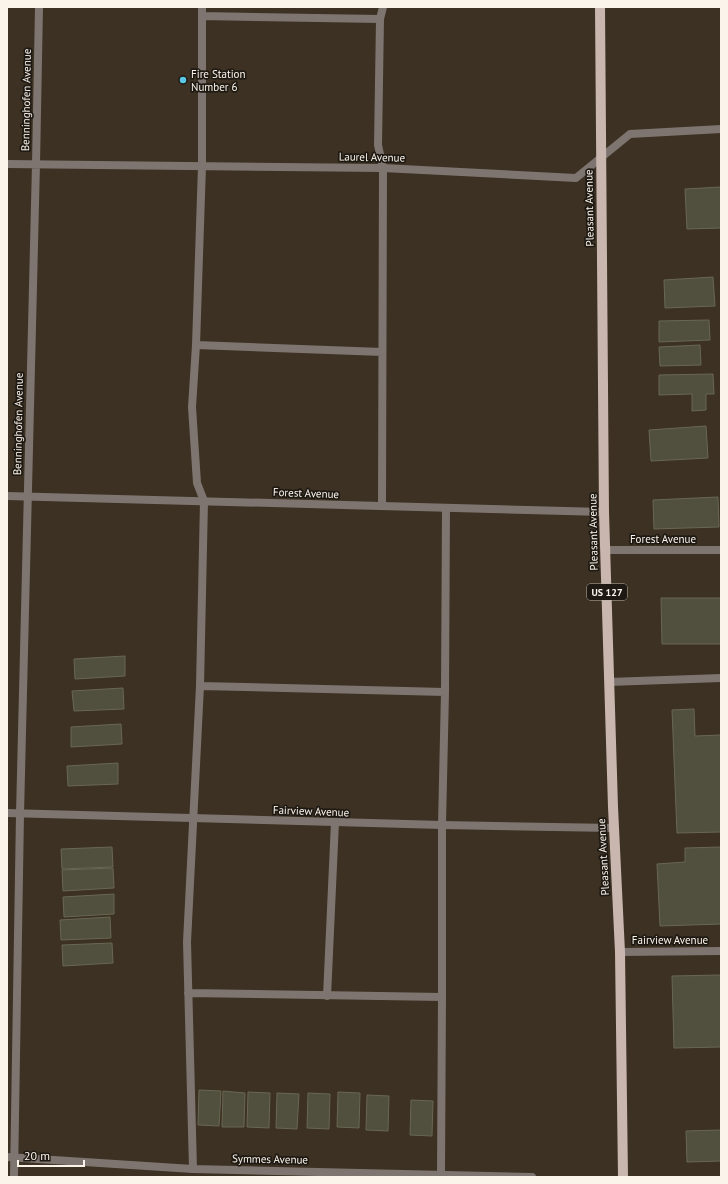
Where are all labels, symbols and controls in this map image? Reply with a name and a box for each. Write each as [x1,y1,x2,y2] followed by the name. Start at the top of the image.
[18,48,34,151] street label: Benninghofen Avenue
[191,67,246,94] place label: Fire Station Number 6
[178,75,188,85] marker: Fire Station Number 6
[339,149,406,165] street label: Laurel Avenue
[581,169,597,247] street label: Pleasant Avenue
[10,372,26,475] street label: Benninghofen Avenue
[273,485,340,501] street label: Forest Avenue
[585,493,601,571] street label: Pleasant Avenue
[630,532,697,546] street label: Forest Avenue
[587,584,627,600] road number: US 127
[273,803,350,819] street label: Fairview Avenue
[594,818,612,896] street label: Pleasant Avenue
[632,933,709,947] street label: Fairview Avenue
[18,1142,84,1168] scale bar
[24,1148,50,1163] text: 20 m
[232,1151,309,1167] street label: Symmes Avenue

